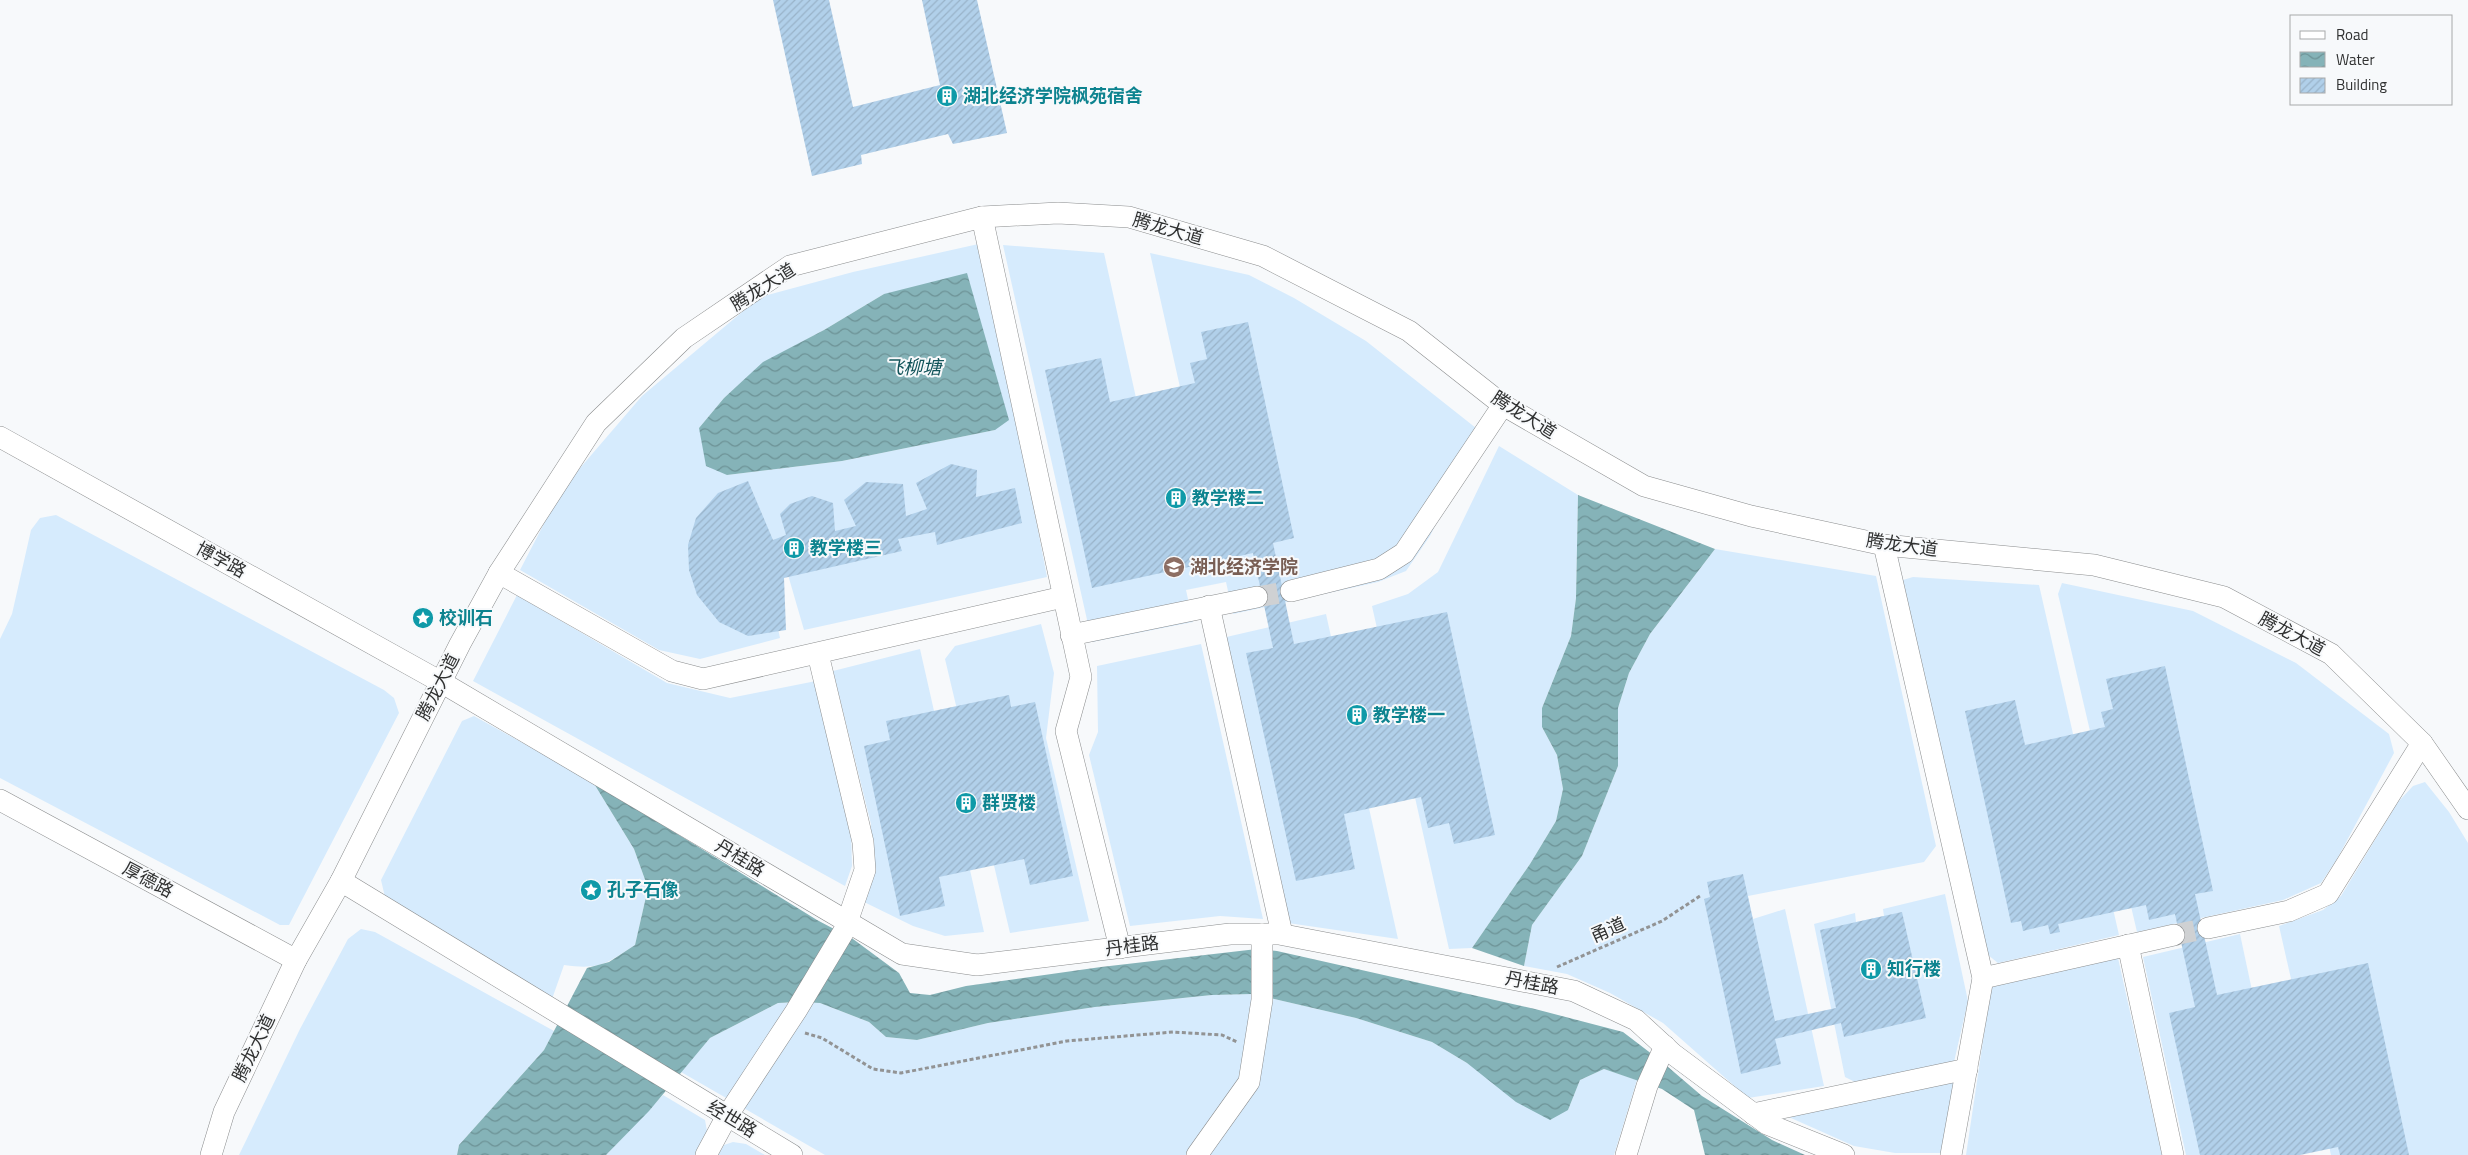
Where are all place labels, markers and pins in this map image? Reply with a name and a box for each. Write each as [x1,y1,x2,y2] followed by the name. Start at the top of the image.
[963,82,1143,109] place label: 湖北经济学院枫苑宿舍
[935,84,959,108] building icon: 湖北经济学院枫苑宿舍
[1192,484,1264,511] place label: 教学楼二
[1164,486,1188,510] building icon: 教学楼二
[810,534,882,561] place label: 教学楼三
[782,536,806,560] building icon: 教学楼三
[1190,553,1298,580] place label: 湖北经济学院
[1162,555,1186,579] school or university icon: 湖北经济学院
[439,604,493,631] place label: 校训石
[411,606,435,630] place icon: 校训石
[1373,701,1445,728] place label: 教学楼一
[1345,703,1369,727] building icon: 教学楼一
[982,789,1036,816] place label: 群贤楼
[954,791,978,815] building icon: 群贤楼
[607,876,679,903] place label: 孔子石像
[579,878,603,902] place icon: 孔子石像
[1887,955,1941,982] place label: 知行楼
[1859,957,1883,981] building icon: 知行楼

